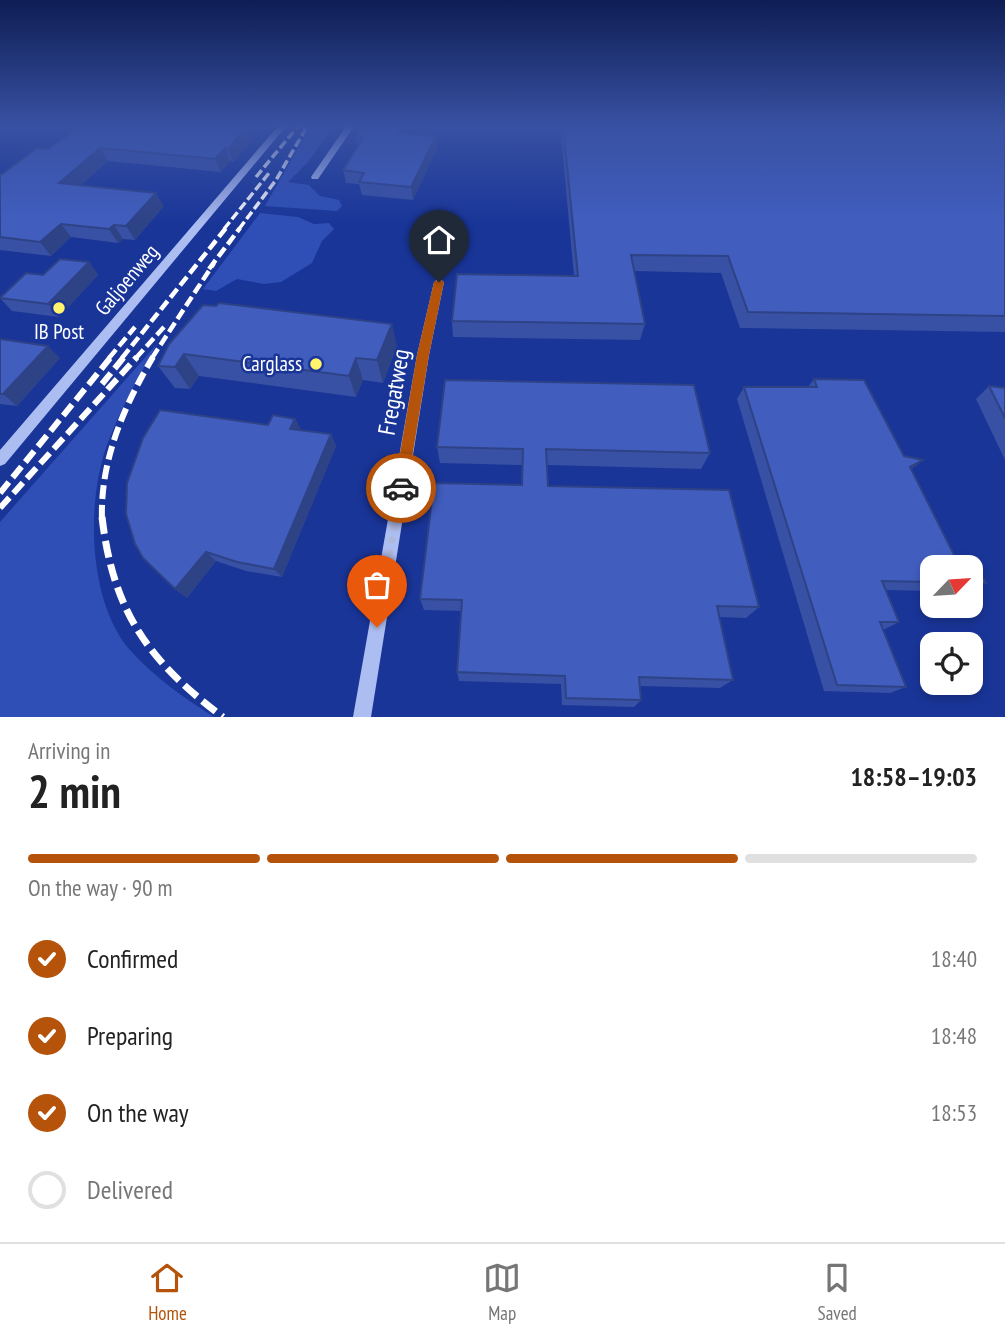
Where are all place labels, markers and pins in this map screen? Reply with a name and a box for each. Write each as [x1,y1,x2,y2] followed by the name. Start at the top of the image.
[409,210,469,282] pin
[51,300,67,316] marker: IB Post
[34,318,84,345] place label: IB Post
[242,350,302,377] place label: Carglass
[308,356,324,372] marker: Carglass
[347,555,407,627] pin

